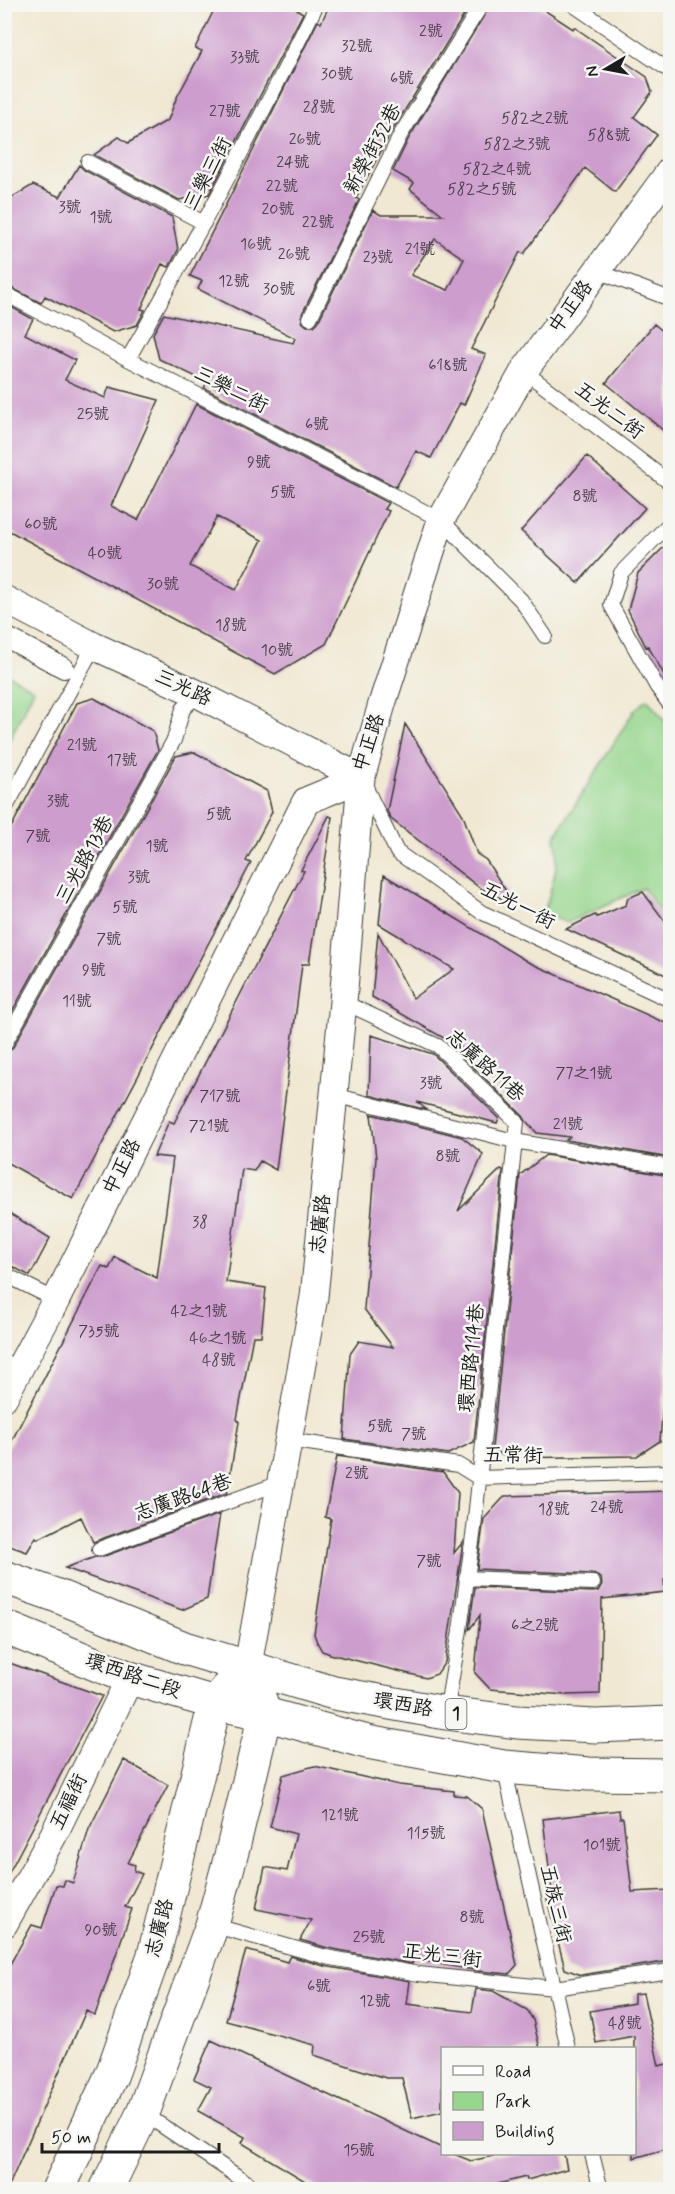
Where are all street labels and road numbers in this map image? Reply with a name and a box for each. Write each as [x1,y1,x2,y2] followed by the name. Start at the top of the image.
[338,98,409,199] street label: 新榮街32巷
[177,132,239,216] street label: 三樂三街
[542,274,600,339] street label: 中正路
[189,360,273,420] street label: 三樂二街
[569,376,649,446] street label: 五光二街
[150,663,217,713] street label: 三光路
[346,709,392,776] street label: 中正路
[50,810,121,909] street label: 三光路13巷
[476,876,560,936] street label: 五光一街
[440,1023,531,1109] street label: 志廣路11巷
[96,1133,148,1200] street label: 中正路
[304,1192,338,1255] street label: 志廣路
[453,1301,491,1414] street label: 環西路114巷
[483,1442,543,1470] street label: 五常街
[130,1467,237,1528] street label: 志廣路64巷
[81,1647,185,1705] street label: 環西路二段
[371,1686,436,1724] street label: 環西路
[446,1699,466,1729] road number: 1
[44,1769,94,1835] street label: 五福街
[533,1862,577,1946] street label: 五族三街
[140,1895,181,1960] street label: 志廣路
[401,1938,483,1974] street label: 正光三街

